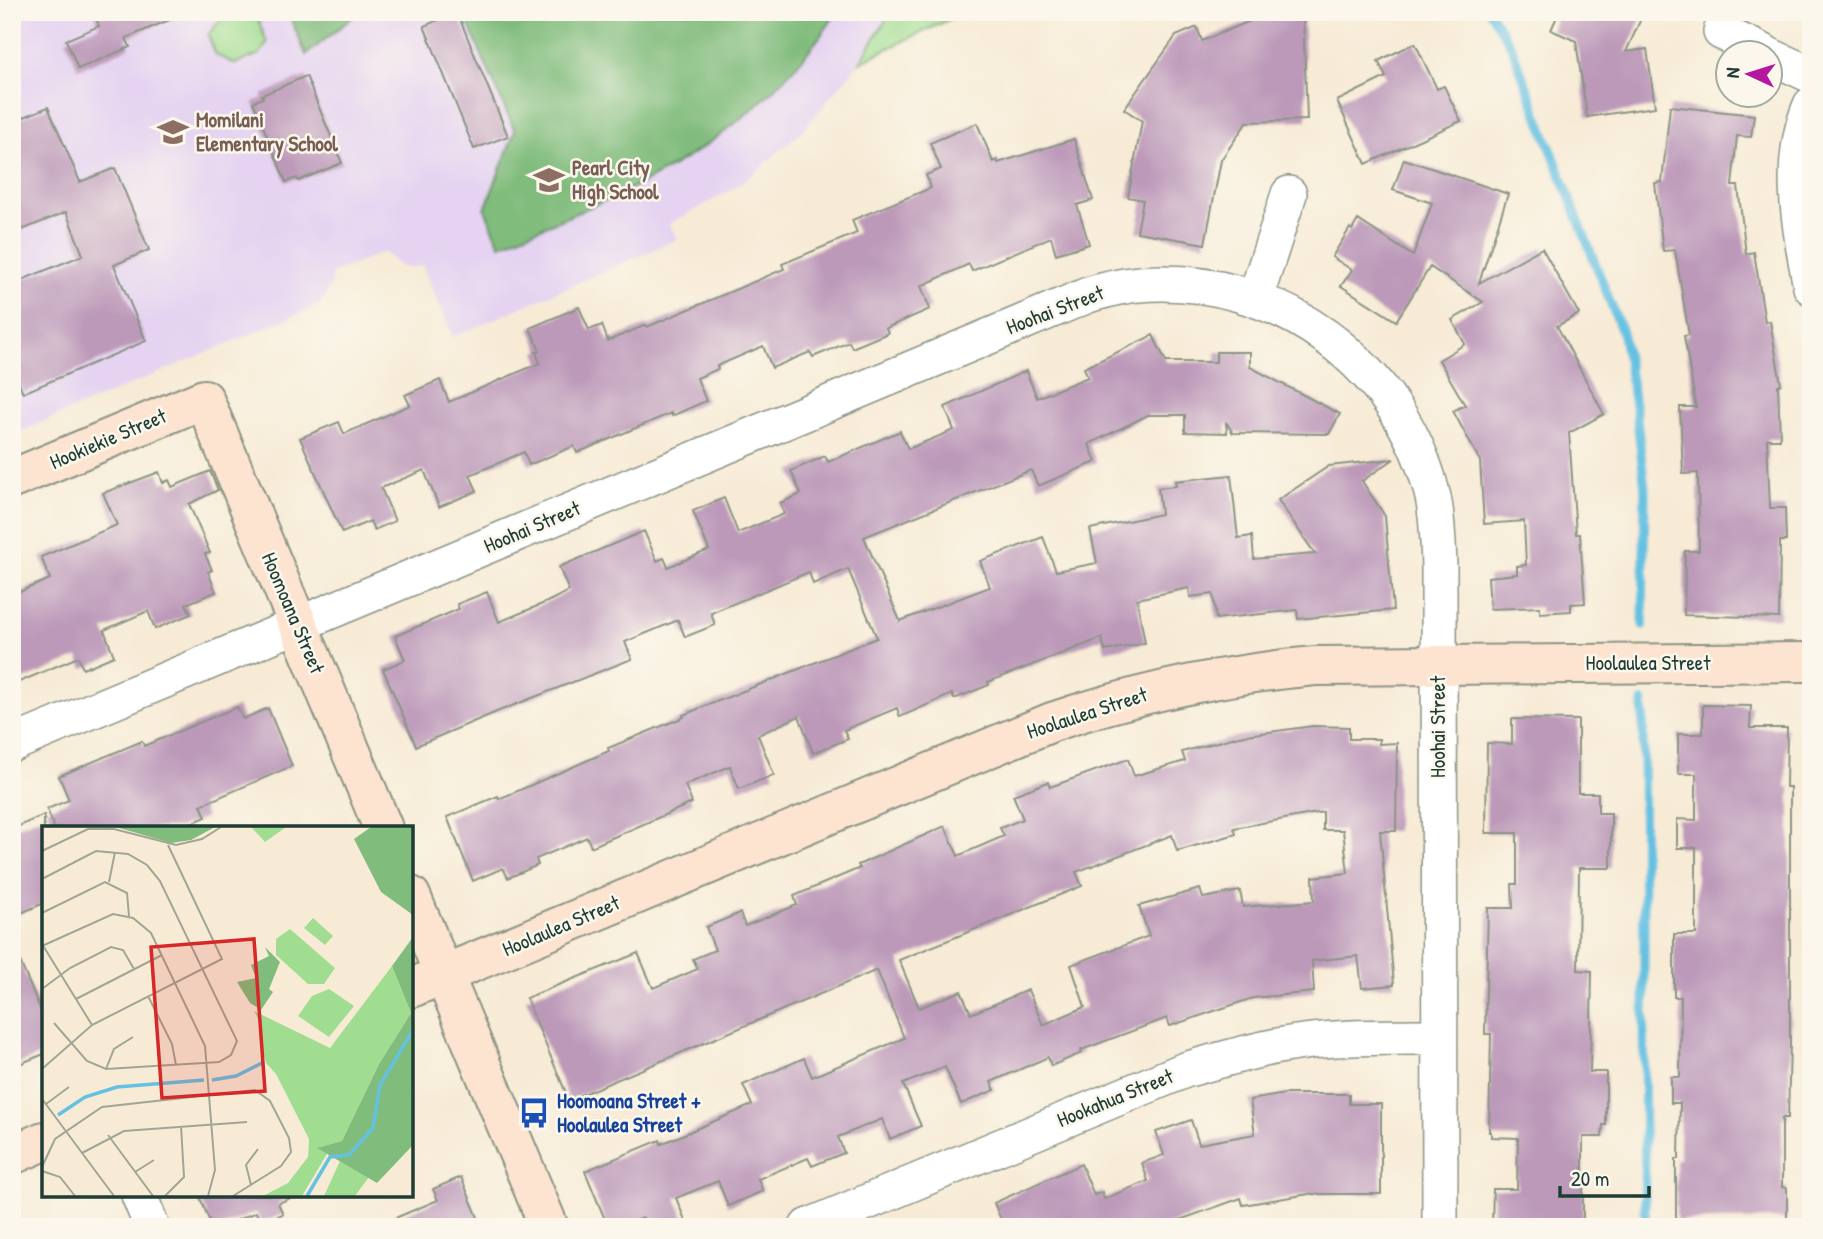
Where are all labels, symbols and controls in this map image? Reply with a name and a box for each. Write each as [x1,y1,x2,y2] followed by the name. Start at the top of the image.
[1714,38,1784,108] north arrow
[1719,67,1745,79] text: N
[196,105,338,159] place label: Momilani Elementary School
[156,115,190,149] school or university icon: Momilani Elementary School
[572,153,659,207] place label: Pearl City High School
[532,163,566,197] school or university icon: Pearl City High School
[1002,277,1108,341] street label: Hoohai Street
[45,401,171,476] street label: Hookiekie Street
[479,493,585,560] street label: Hoohai Street
[255,548,332,679] street label: Hoomoana Street
[1586,648,1711,677] street label: Hoolaulea Street
[1423,675,1452,778] street label: Hoohai Street
[1023,679,1151,746] street label: Hoolaulea Street
[42,826,413,1197] inset map
[498,887,625,963] street label: Hoolaulea Street
[1052,1061,1178,1134] street label: Hookahua Street
[557,1086,701,1139] place label: Hoomoana Street + Hoolaulea Street
[517,1096,551,1130] bus stop icon: Hoomoana Street + Hoolaulea Street
[1560,1155,1650,1199] scale bar
[1571,1164,1609,1193] text: 20 m

